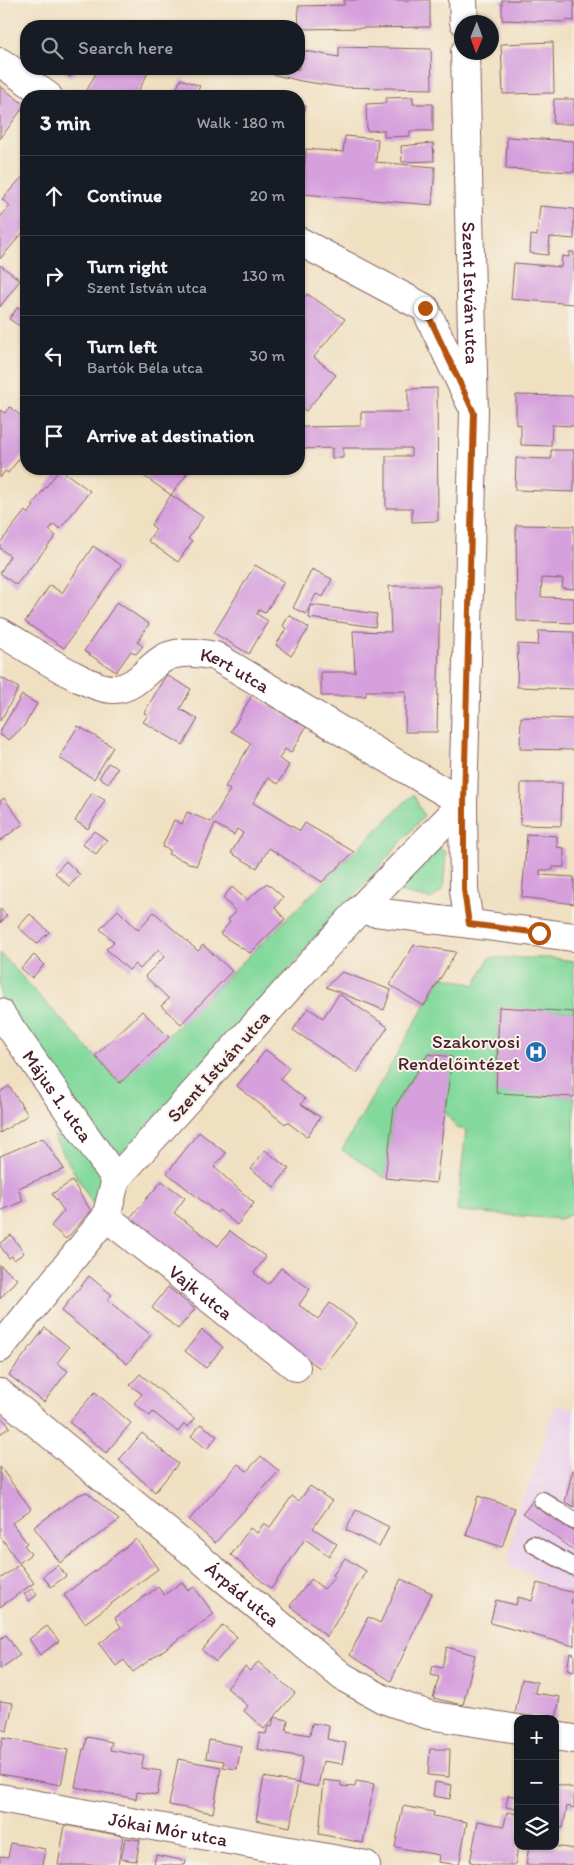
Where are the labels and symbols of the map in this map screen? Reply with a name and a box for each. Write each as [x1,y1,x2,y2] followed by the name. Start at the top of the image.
[454,15,499,60] north arrow
[457,221,484,364] street label: Szent István utca
[414,297,437,320] route end
[199,643,274,698] street label: Kert utca
[528,922,551,945] route start
[162,1006,275,1127] street label: Szent István utca
[398,1030,520,1075] place label: Szakorvosi Rendelőintézet
[524,1040,548,1064] hospital icon: Szakorvosi Rendelőintézet
[17,1046,98,1147] street label: Május 1. utca
[164,1260,237,1325] street label: Vajk utca
[201,1557,284,1632] street label: Árpád utca
[107,1807,230,1851] street label: Jókai Mór utca

